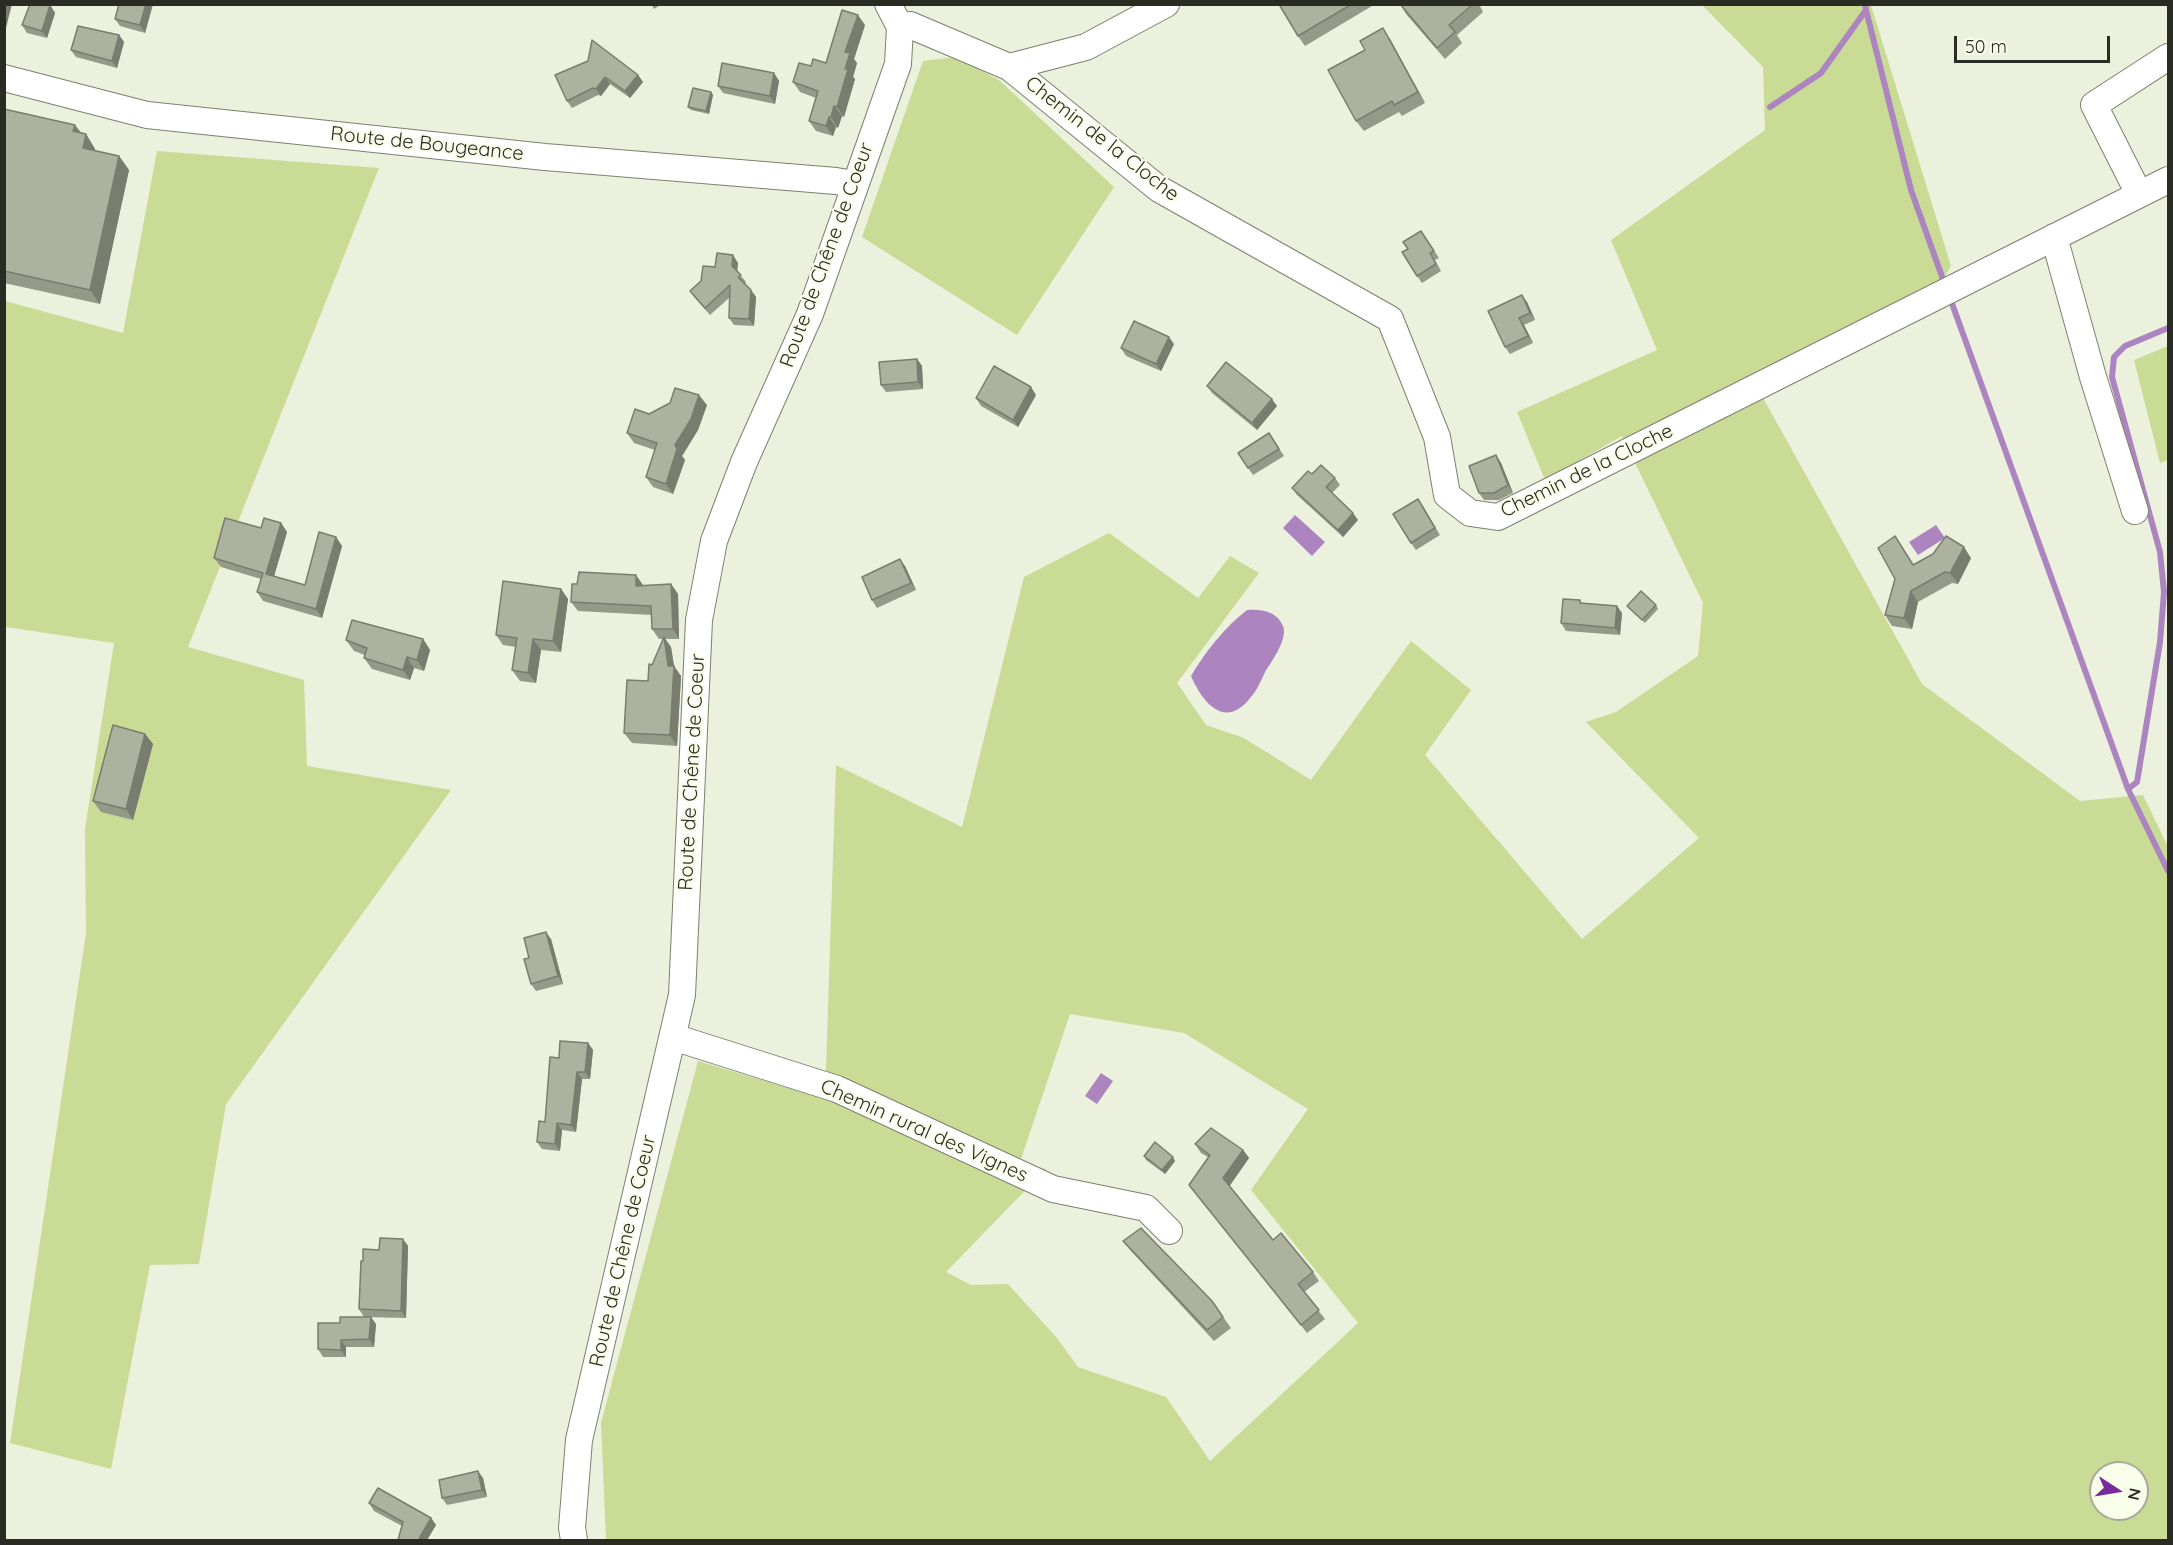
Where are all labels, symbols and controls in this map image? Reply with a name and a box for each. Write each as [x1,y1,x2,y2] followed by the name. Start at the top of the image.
[1957,24,2113,62] scale bar
[1965,35,2007,58] text: 50 m
[1020,71,1184,207] street label: Chemin de la Cloche
[329,122,525,166] street label: Route de Bougeance
[775,139,879,371] street label: Route de Chêne de Coeur
[1497,419,1677,523] street label: Chemin de la Cloche
[674,653,710,891] street label: Route de Chêne de Coeur
[817,1074,1031,1188] street label: Chemin rural des Vignes
[585,1133,661,1369] street label: Route de Chêne de Coeur
[2089,1461,2149,1521] north arrow
[2124,1486,2146,1502] text: N

